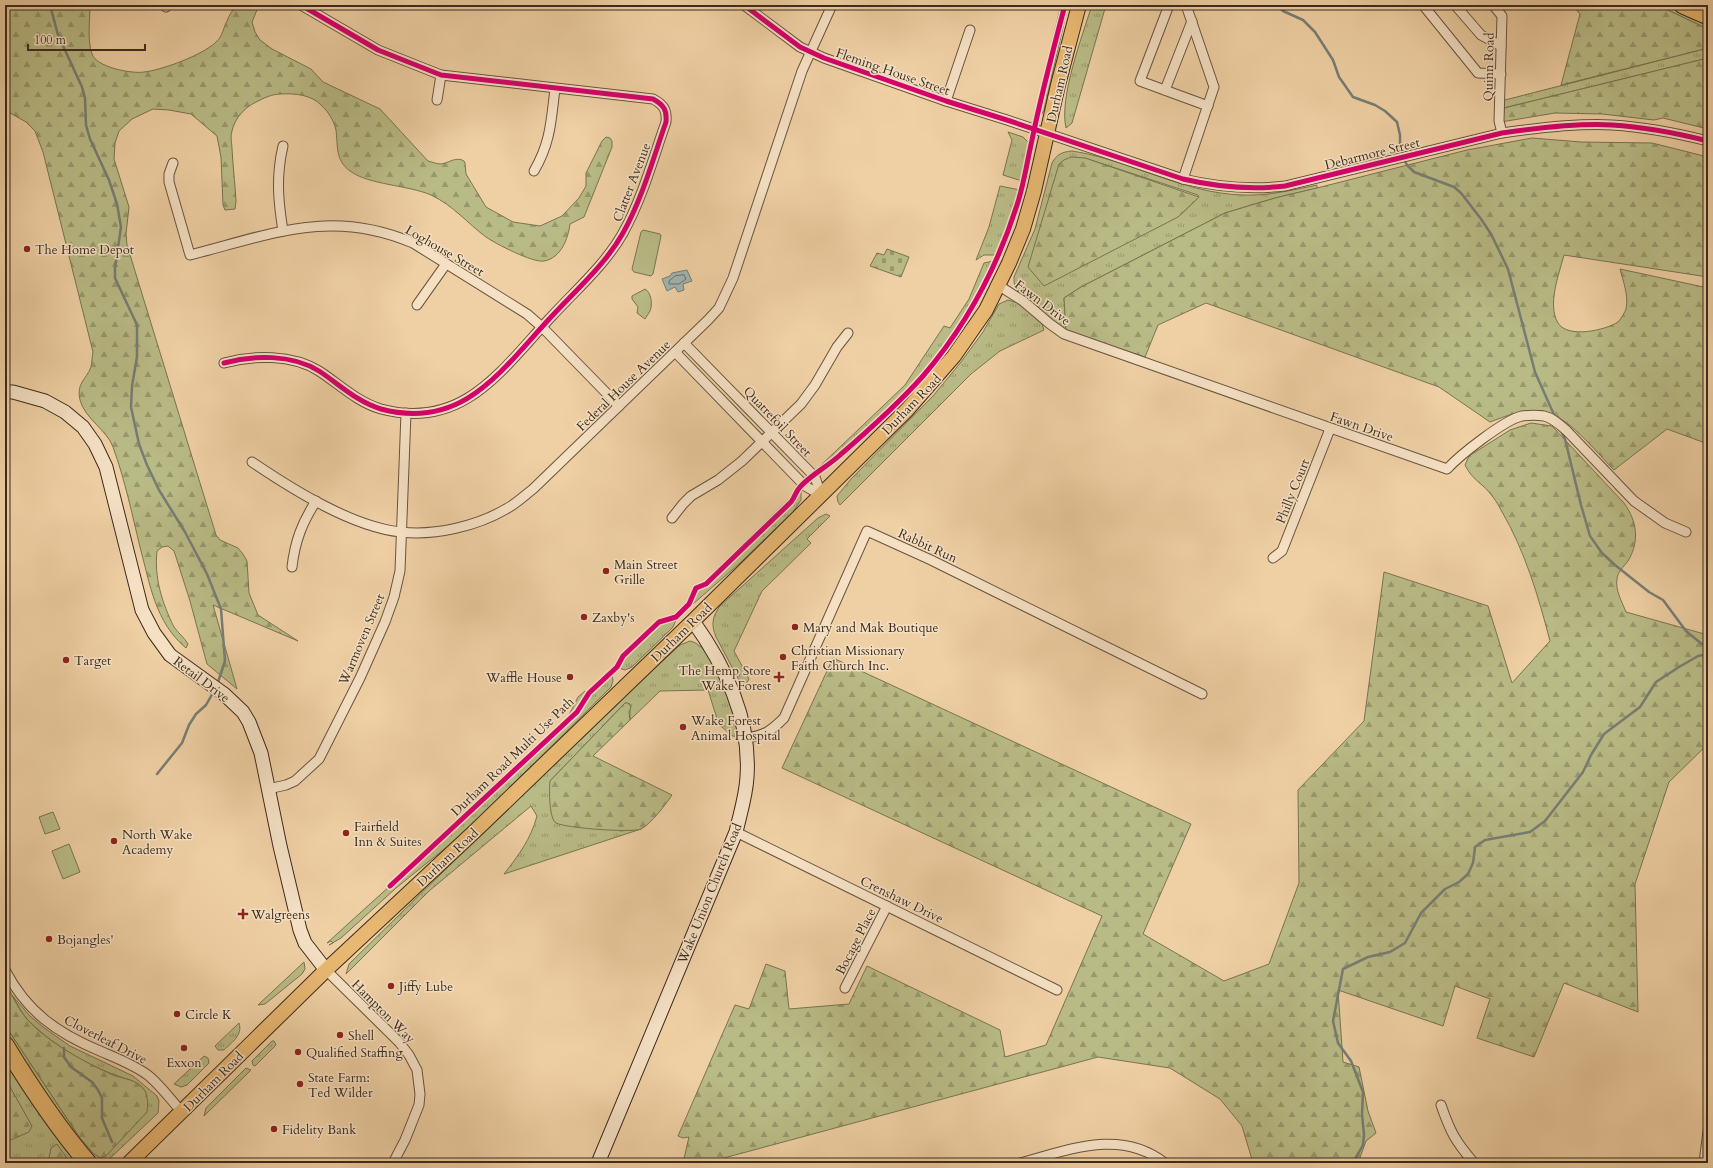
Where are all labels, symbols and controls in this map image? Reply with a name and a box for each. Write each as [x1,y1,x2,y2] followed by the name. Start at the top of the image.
[28,26,145,52] scale bar
[34,32,67,48] text: 100 m
[1479,32,1499,102] street label: Quinn Road
[833,44,952,100] street label: Fleming House Street
[1042,44,1078,124] street label: Durham Road
[1323,133,1422,174] street label: Debarmore Street
[609,140,655,225] street label: Clatter Avenue
[402,221,487,281] street label: Loghouse Street
[35,241,134,259] place label: The Home Depot
[22,244,32,254] marker: The Home Depot
[1011,276,1074,330] street label: Fawn Drive
[573,336,675,435] street label: Federal House Avenue
[878,370,945,439] street label: Durham Road
[739,383,816,461] street label: Quatrefoil Street
[1328,408,1396,446] street label: Fawn Drive
[1272,456,1314,526] street label: Philly Court
[895,524,961,568] street label: Rabbit Run
[614,556,678,589] place label: Main Street Grille
[601,566,611,576] marker: Main Street Grille
[334,591,389,689] street label: Warmoven Street
[647,599,716,666] street label: Durham Road
[592,609,635,627] place label: Zaxby's
[579,612,589,622] marker: Zaxby's
[803,619,939,637] place label: Mary and Mak Boutique
[790,622,800,632] marker: Mary and Mak Boutique
[791,642,905,675] place label: Christian Missionary Faith Church Inc.
[74,652,111,670] place label: Target
[778,652,788,662] marker: Christian Missionary Faith Church Inc.
[169,653,233,707] street label: Retail Drive
[61,655,71,665] marker: Target
[678,662,771,695] place label: The Hemp Store Wake Forest
[485,669,562,687] place label: Waffle House
[565,672,575,682] marker: Waffle House
[774,672,784,682] marker: The Hemp Store Wake Forest
[447,693,578,820] street label: Durham Road Multi Use Path
[690,712,781,745] place label: Wake Forest Animal Hospital
[678,722,688,732] marker: Wake Forest Animal Hospital
[354,818,422,851] place label: Fairfield Inn & Suites
[673,820,746,967] street label: Wake Union Church Road
[413,824,482,891] street label: Durham Road
[122,826,193,859] place label: North Wake Academy
[341,828,351,838] marker: Fairfield Inn & Suites
[109,836,119,846] marker: North Wake Academy
[857,872,946,928] street label: Crenshaw Drive
[831,905,880,978] street label: Bocage Place
[250,906,310,924] place label: Walgreens
[238,909,248,919] marker: Walgreens
[57,931,113,949] place label: Bojangles'
[44,934,54,944] marker: Bojangles'
[347,976,419,1048] street label: Hampton Way
[397,978,453,996] place label: Jiffy Lube
[386,981,396,991] marker: Jiffy Lube
[185,1006,232,1024] place label: Circle K
[172,1009,182,1019] marker: Circle K
[61,1011,150,1069] street label: Cloverleaf Drive
[348,1027,375,1045] place label: Shell
[335,1030,345,1040] marker: Shell
[179,1043,189,1053] marker: Exxon
[306,1044,403,1062] place label: Qualified Staffing
[293,1047,303,1057] marker: Qualified Staffing
[180,1048,248,1116] street label: Durham Road
[166,1054,202,1072] place label: Exxon
[308,1069,373,1102] place label: State Farm: Ted Wilder
[295,1079,305,1089] marker: State Farm: Ted Wilder
[282,1121,356,1139] place label: Fidelity Bank
[269,1124,279,1134] marker: Fidelity Bank

